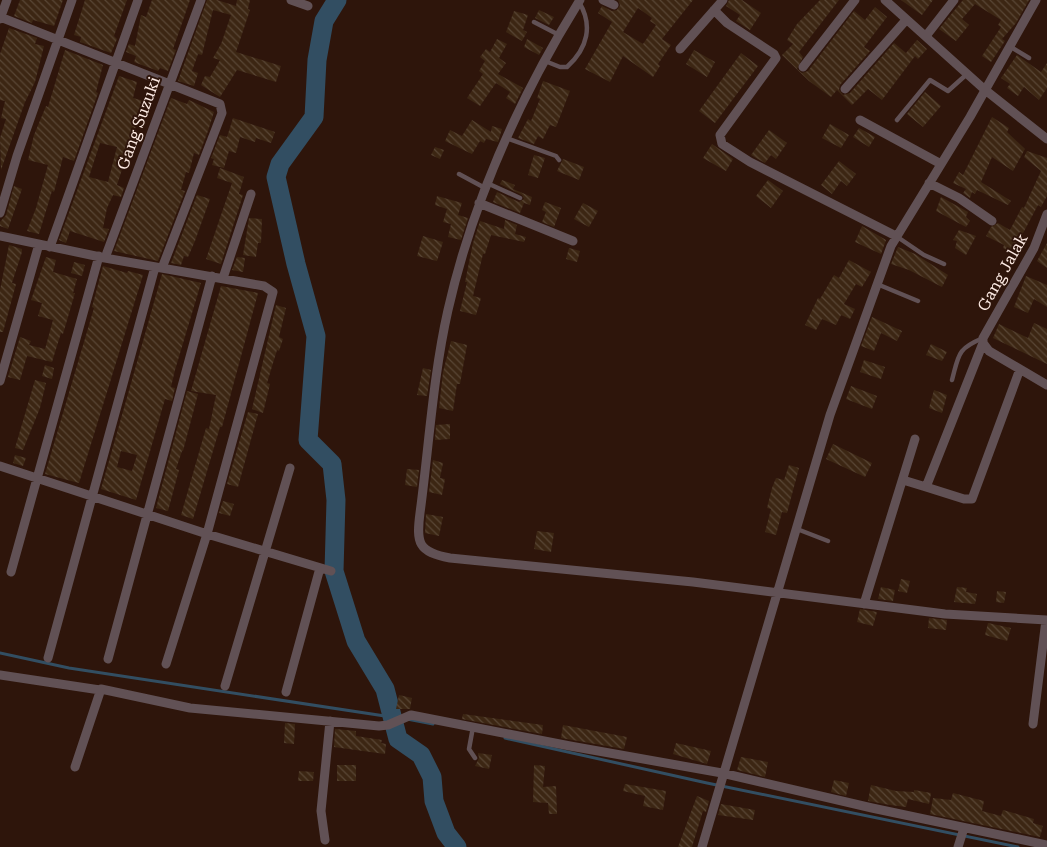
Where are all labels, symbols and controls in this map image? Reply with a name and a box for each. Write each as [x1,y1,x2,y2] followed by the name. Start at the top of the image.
[113,74,164,172] street label: Gang Suzuki
[973,230,1032,314] street label: Gang Jalak

